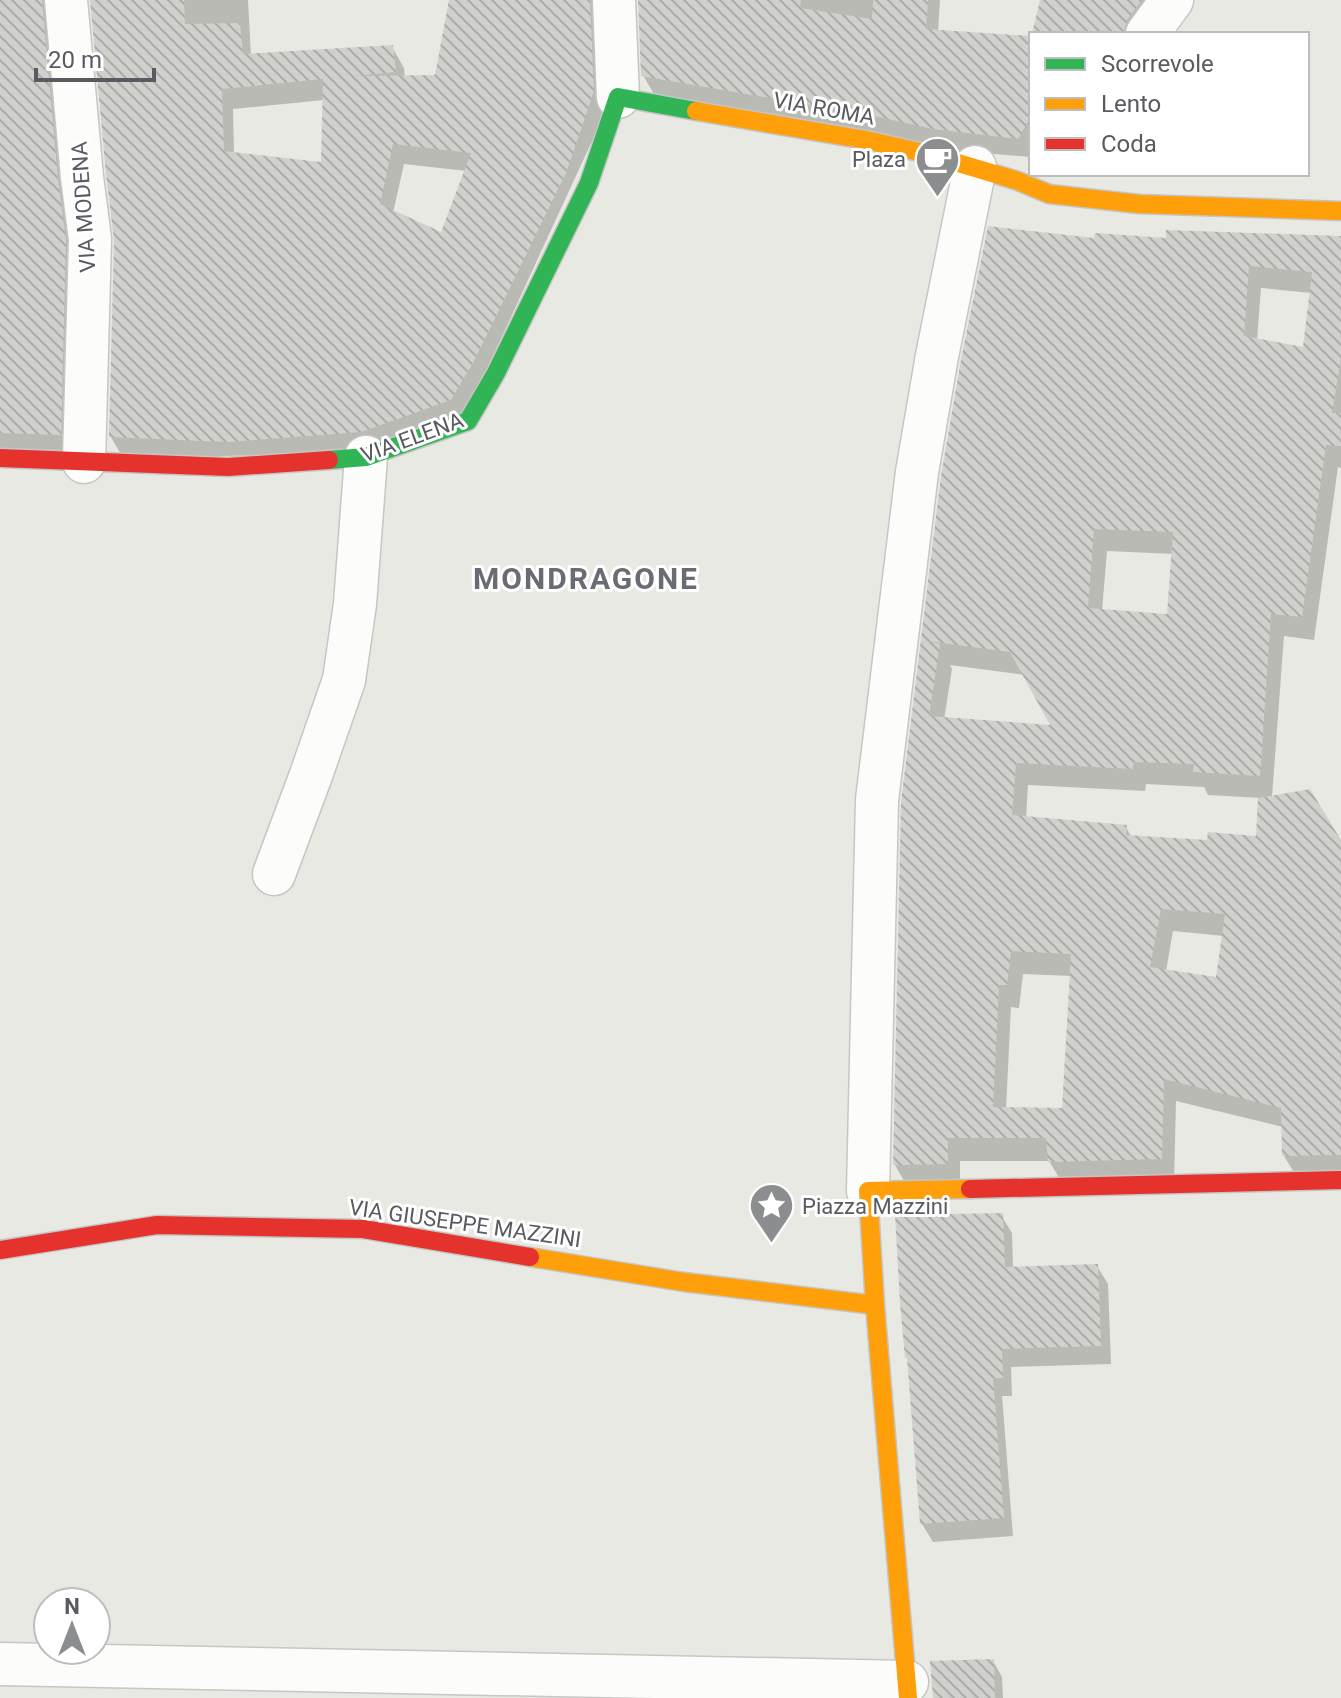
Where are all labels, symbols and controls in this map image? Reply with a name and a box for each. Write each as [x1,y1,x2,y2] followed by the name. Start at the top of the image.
[36,32,154,82] scale bar
[1029,32,1309,176] legend
[48,46,102,74] text: 20 m
[1101,50,1214,78] text: Scorrevole
[771,87,877,130] street label: VIA ROMA
[1101,90,1161,118] text: Lento
[1101,130,1157,158] text: Coda
[913,135,961,198] cafe icon: Plaza
[66,140,101,273] street label: VIA MODENA
[852,147,906,172] place label: Plaza
[358,407,467,468] street label: VIA ELENA
[473,561,699,596] district label: MONDRAGONE
[747,1182,795,1245] place icon: Piazza Mazzini
[802,1194,948,1219] place label: Piazza Mazzini
[347,1195,583,1252] street label: VIA GIUSEPPE MAZZINI
[32,1586,112,1666] north arrow
[64,1594,80,1619] text: N

